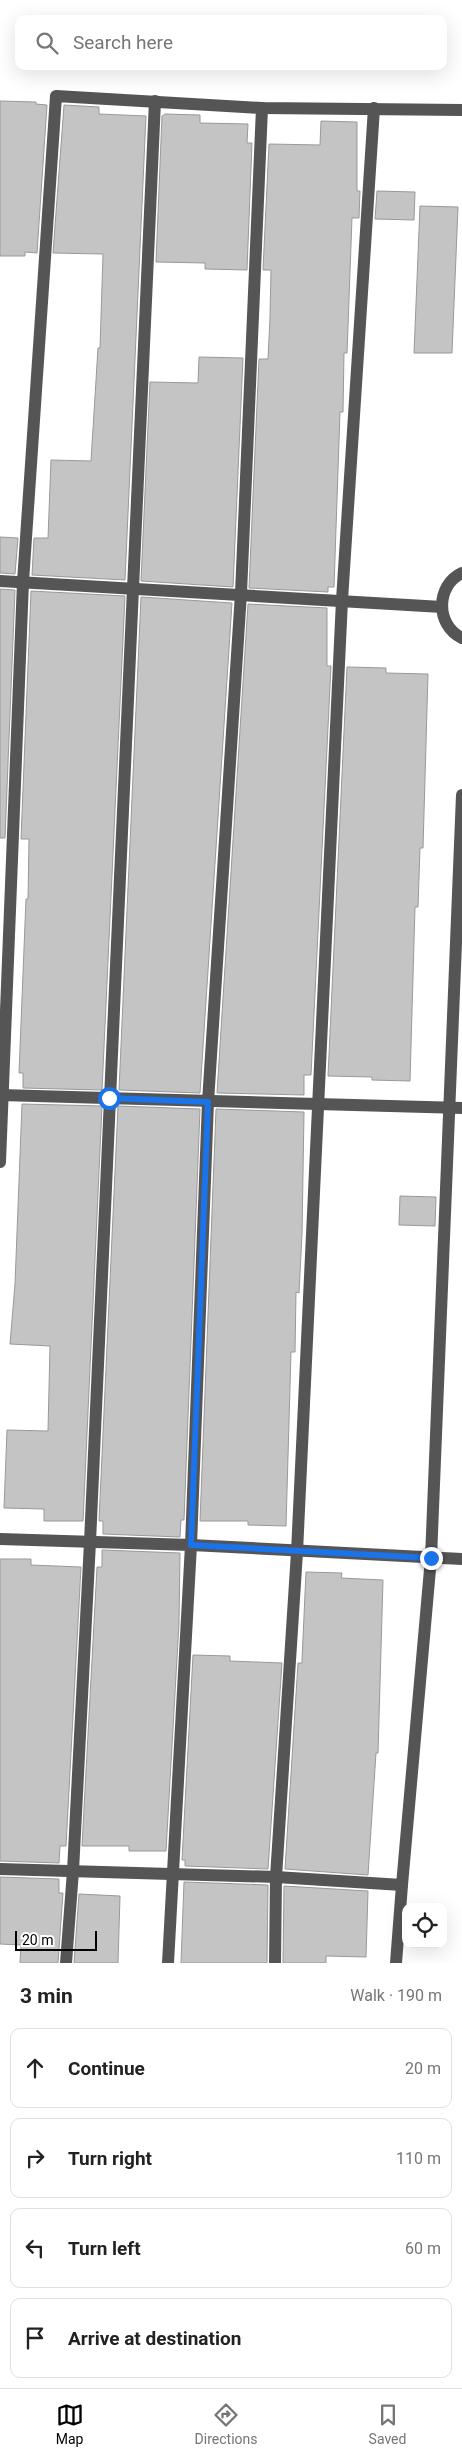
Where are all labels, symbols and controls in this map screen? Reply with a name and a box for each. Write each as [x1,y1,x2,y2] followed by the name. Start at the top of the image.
[15,15,447,70] search box
[33,29,61,57] icon: search
[73,31,173,54] text: Search here
[98,1087,121,1110] route start
[420,1547,443,1570] route end
[402,1903,447,1948] map controls
[402,1903,447,1948] button: locate
[15,1928,98,1951] scale bar
[22,1932,54,1948] text: 20 m
[20,1984,73,2008] text: 3 min
[350,1986,442,2005] text: Walk · 190 m
[21,2054,49,2082] icon: ahead
[68,2057,145,2080] text: Continue
[405,2059,441,2078] text: 20 m
[21,2144,49,2172] icon: right
[68,2147,152,2170] text: Turn right
[396,2149,441,2168] text: 110 m
[21,2234,49,2262] icon: left
[68,2237,141,2260] text: Turn left
[405,2239,441,2258] text: 60 m
[21,2324,49,2352] icon: arrive
[68,2327,241,2350] text: Arrive at destination
[56,2401,84,2447] tab: Map
[195,2401,258,2447] tab: Directions
[369,2401,406,2447] tab: Saved

